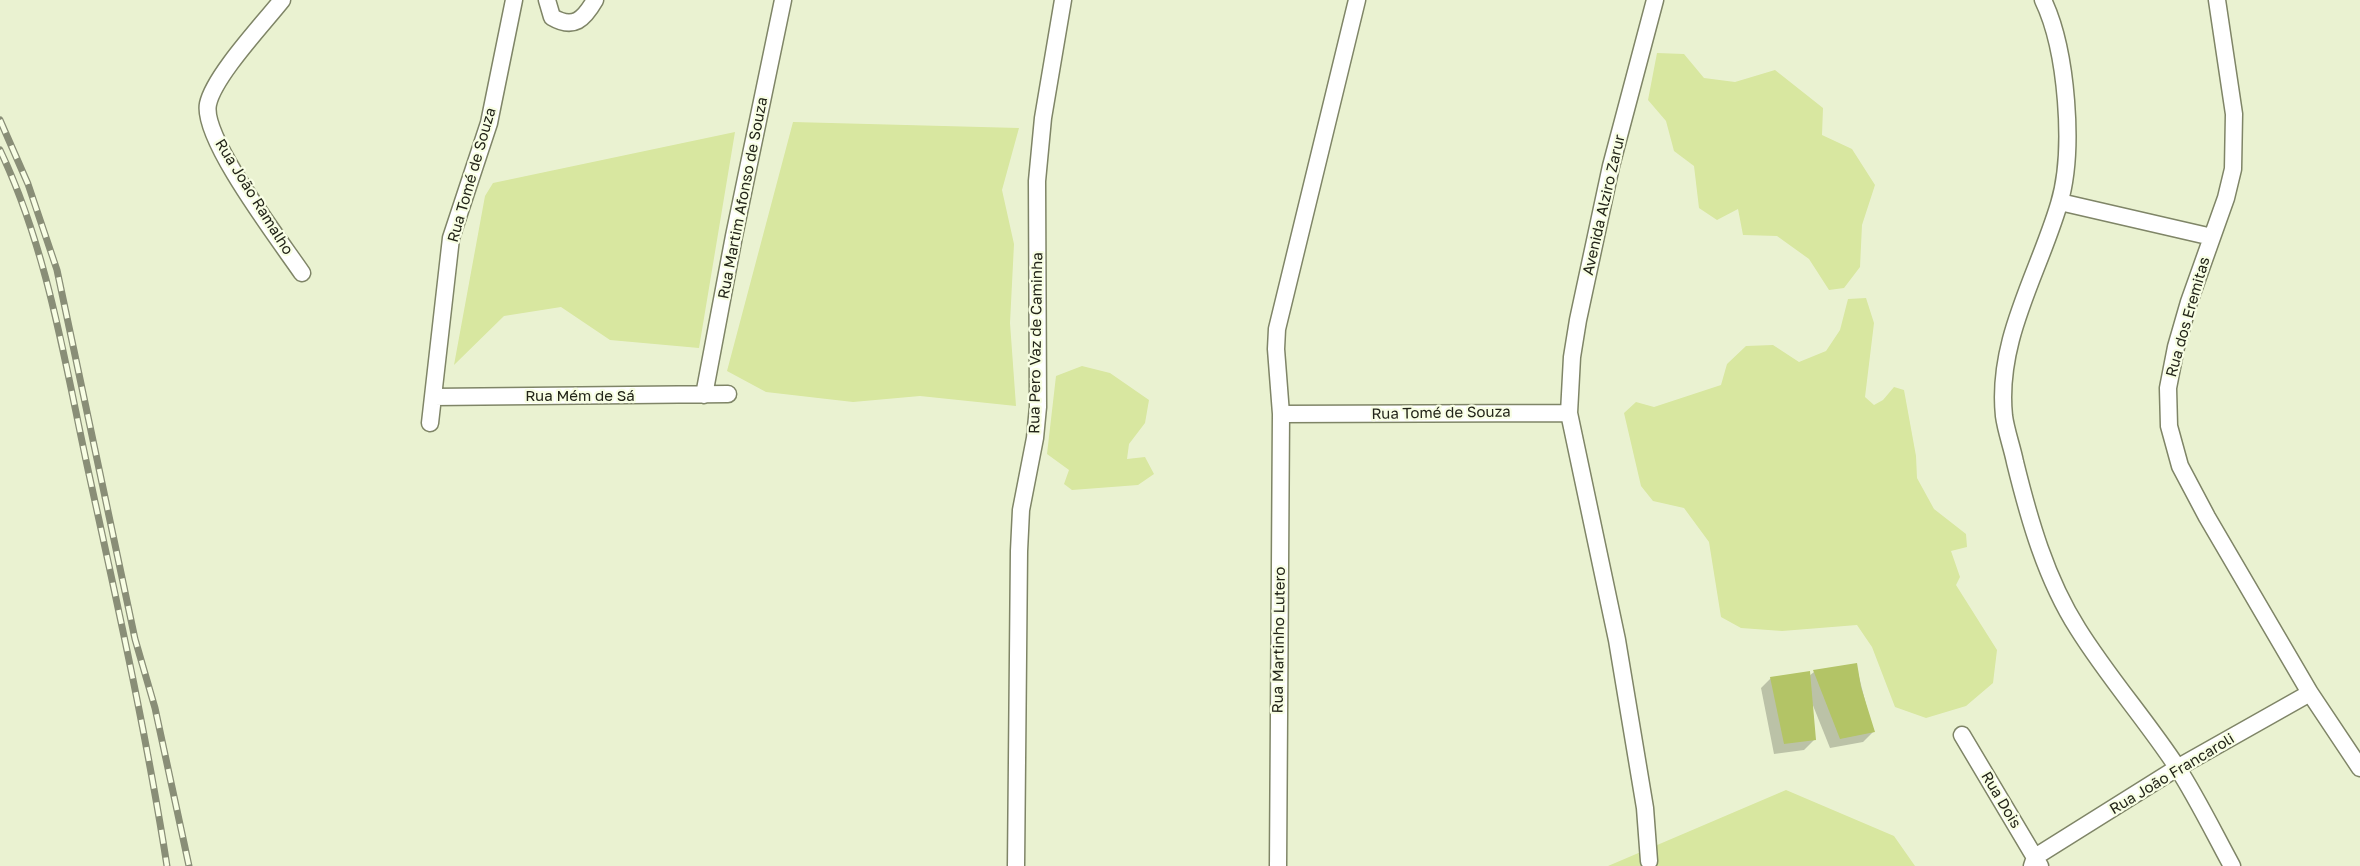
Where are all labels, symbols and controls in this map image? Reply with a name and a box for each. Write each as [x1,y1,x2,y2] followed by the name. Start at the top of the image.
[715,96,771,300] street label: Rua Martim Afonso de Souza
[444,106,500,244] street label: Rua Tomé de Souza
[1579,133,1629,277] street label: Avenida Alziro Zarur
[211,136,297,258] street label: Rua João Ramalho
[1025,252,1047,434] street label: Rua Pero Vaz de Caminha
[2162,255,2214,379] street label: Rua dos Eremitas
[525,387,635,405] street label: Rua Mém de Sá
[1371,403,1511,423] street label: Rua Tomé de Souza
[1269,567,1289,713] street label: Rua Martinho Lutero
[2106,730,2238,818] street label: Rua João Francaroli
[1977,769,2025,831] street label: Rua Dois

